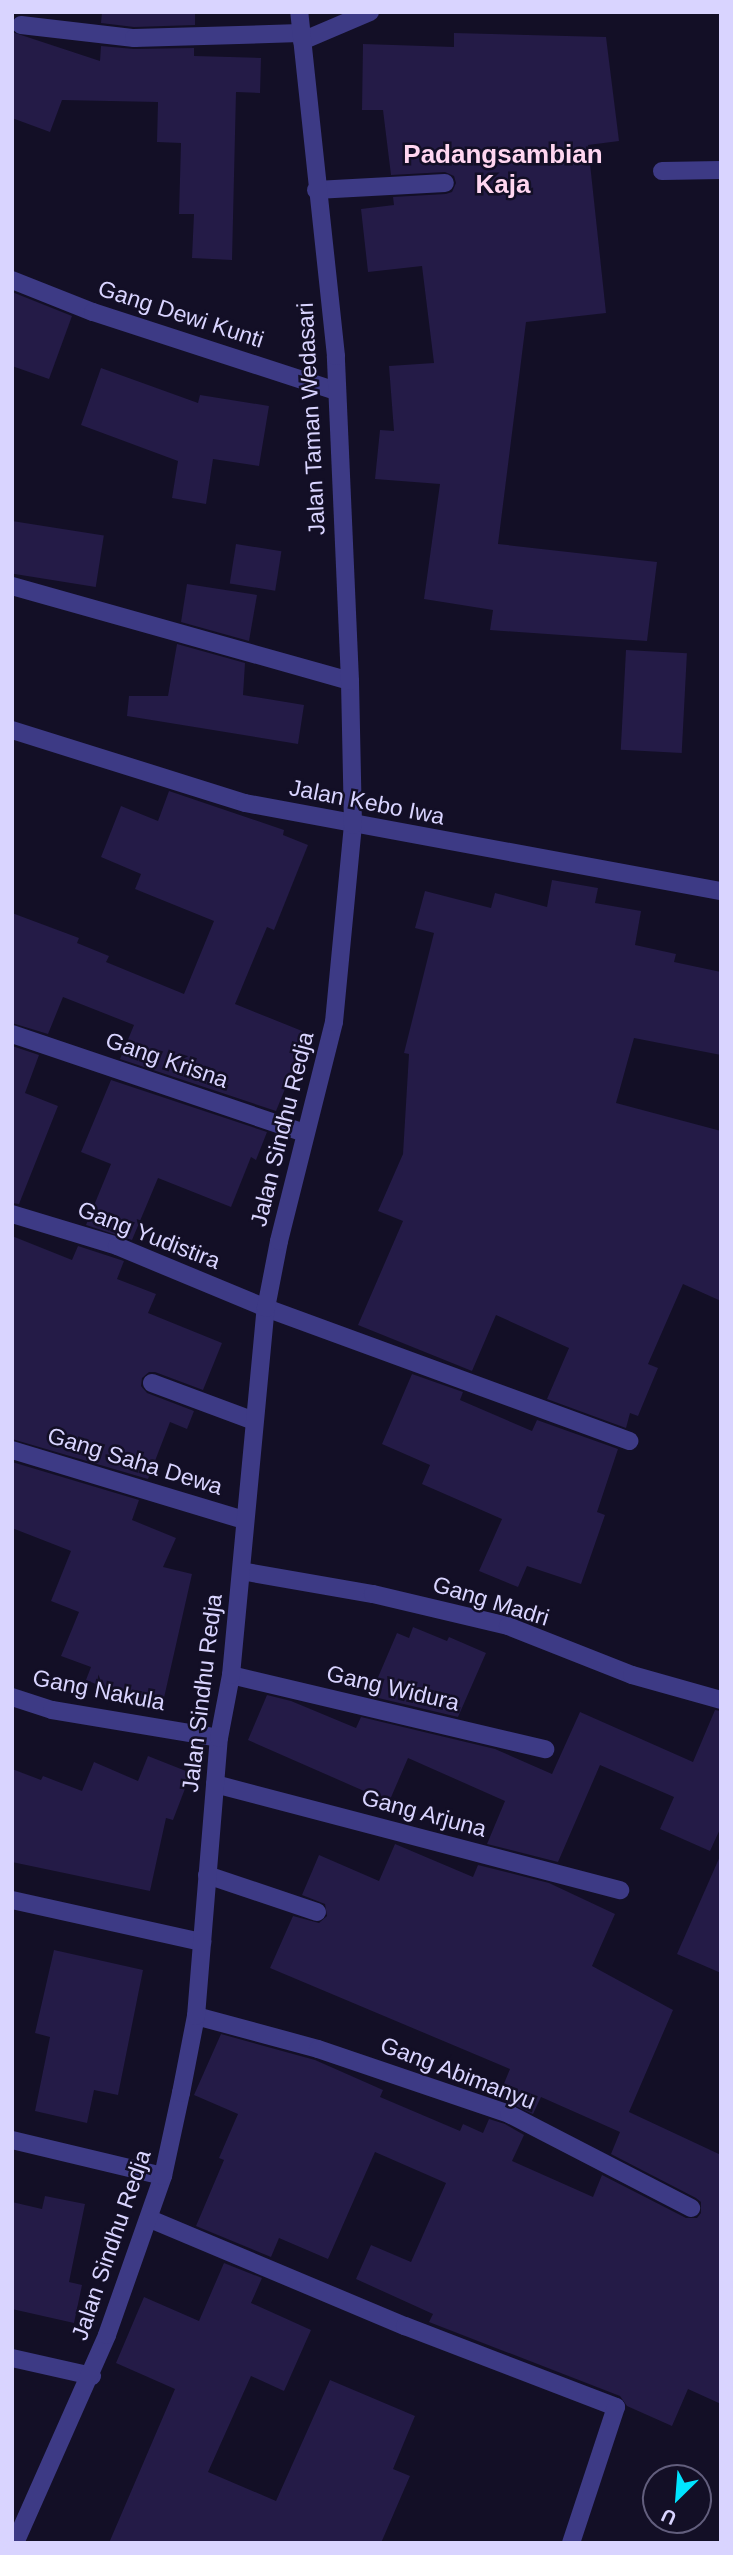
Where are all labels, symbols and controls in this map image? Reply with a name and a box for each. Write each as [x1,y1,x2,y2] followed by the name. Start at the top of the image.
[403,139,603,200] district label: Padangsambian Kaja
[95,274,267,354] street label: Gang Dewi Kunti
[291,302,331,536] street label: Jalan Taman Wedasari
[287,773,447,831] street label: Jalan Kebo Iwa
[102,1026,232,1094] street label: Gang Krisna
[244,1029,320,1229] street label: Jalan Sindhu Redja
[74,1195,224,1275] street label: Gang Yudistira
[44,1421,226,1501] street label: Gang Saha Dewa
[430,1570,552,1632] street label: Gang Madri
[176,1592,228,1794] street label: Jalan Sindhu Redja
[324,1659,462,1717] street label: Gang Widura
[30,1664,168,1716] street label: Gang Nakula
[358,1783,490,1843] street label: Gang Arjuna
[376,2031,540,2115] street label: Gang Abimanyu
[65,2146,157,2344] street label: Jalan Sindhu Redja
[642,2464,712,2534] north arrow
[658,2504,679,2529] text: U

